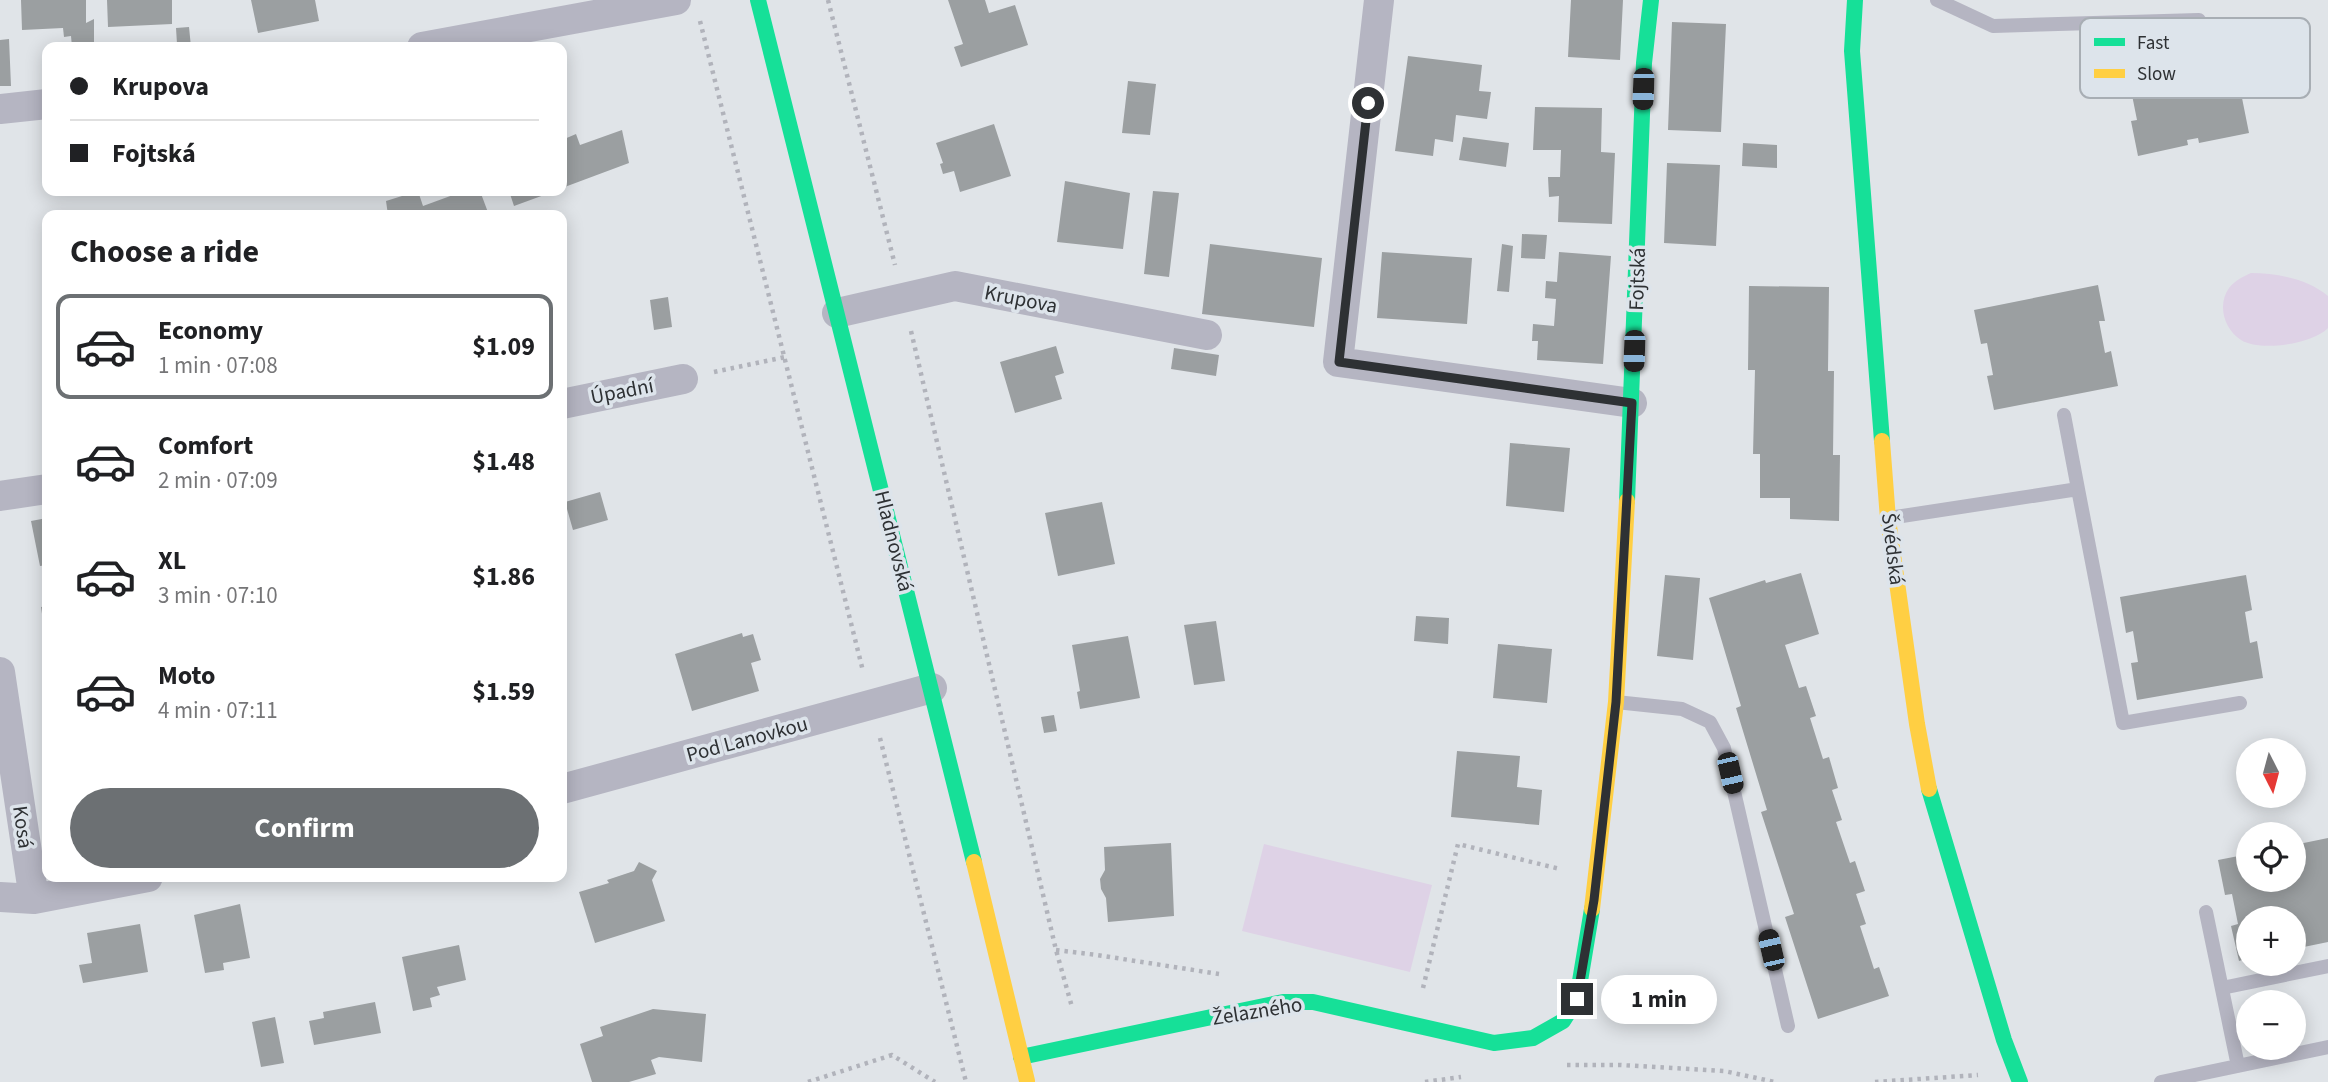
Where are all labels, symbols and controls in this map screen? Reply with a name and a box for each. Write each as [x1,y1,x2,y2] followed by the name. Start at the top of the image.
[2080,18,2310,98] legend
[2137,30,2170,57] text: Fast
[2137,61,2176,88] text: Slow
[112,68,209,105] text: Krupova
[1632,68,1655,110] car
[1352,87,1384,119] route start
[112,135,196,172] text: Fojtská
[70,229,259,275] text: Choose a ride
[1621,247,1653,311] street label: Fojtská
[982,277,1060,321] street label: Krupova
[158,312,263,349] text: Economy
[74,315,137,378] icon: car
[472,328,535,365] text: $1.09
[1623,330,1646,372] car
[158,349,278,382] text: 1 min · 07:08
[588,370,657,412] street label: Úpadní
[158,427,253,464] text: Comfort
[74,430,137,493] icon: car
[472,443,535,480] text: $1.48
[158,464,278,497] text: 2 min · 07:09
[867,487,921,595] street label: Hladnovská
[1874,511,1912,587] street label: Švédská
[158,542,186,579] text: XL
[74,545,137,608] icon: car
[472,558,535,595] text: $1.86
[158,579,278,612] text: 3 min · 07:10
[158,657,215,694] text: Moto
[74,660,137,723] icon: car
[472,673,535,710] text: $1.59
[158,694,278,727] text: 4 min · 07:11
[683,708,811,770] street label: Pod Lanovkou
[2236,738,2306,808] north arrow
[2236,738,2306,1060] map controls
[1716,750,1745,796] car
[70,788,539,868] button: Confirm
[5,804,41,850] street label: Kosá
[2236,822,2306,892] button: locate
[2236,906,2306,976] button: +
[1757,927,1786,973] car
[1602,974,1717,1024] callout: 1 min
[1561,983,1593,1015] route end
[1631,983,1687,1016] text: 1 min
[1210,989,1304,1033] street label: Želazného
[2236,990,2306,1060] button: −

